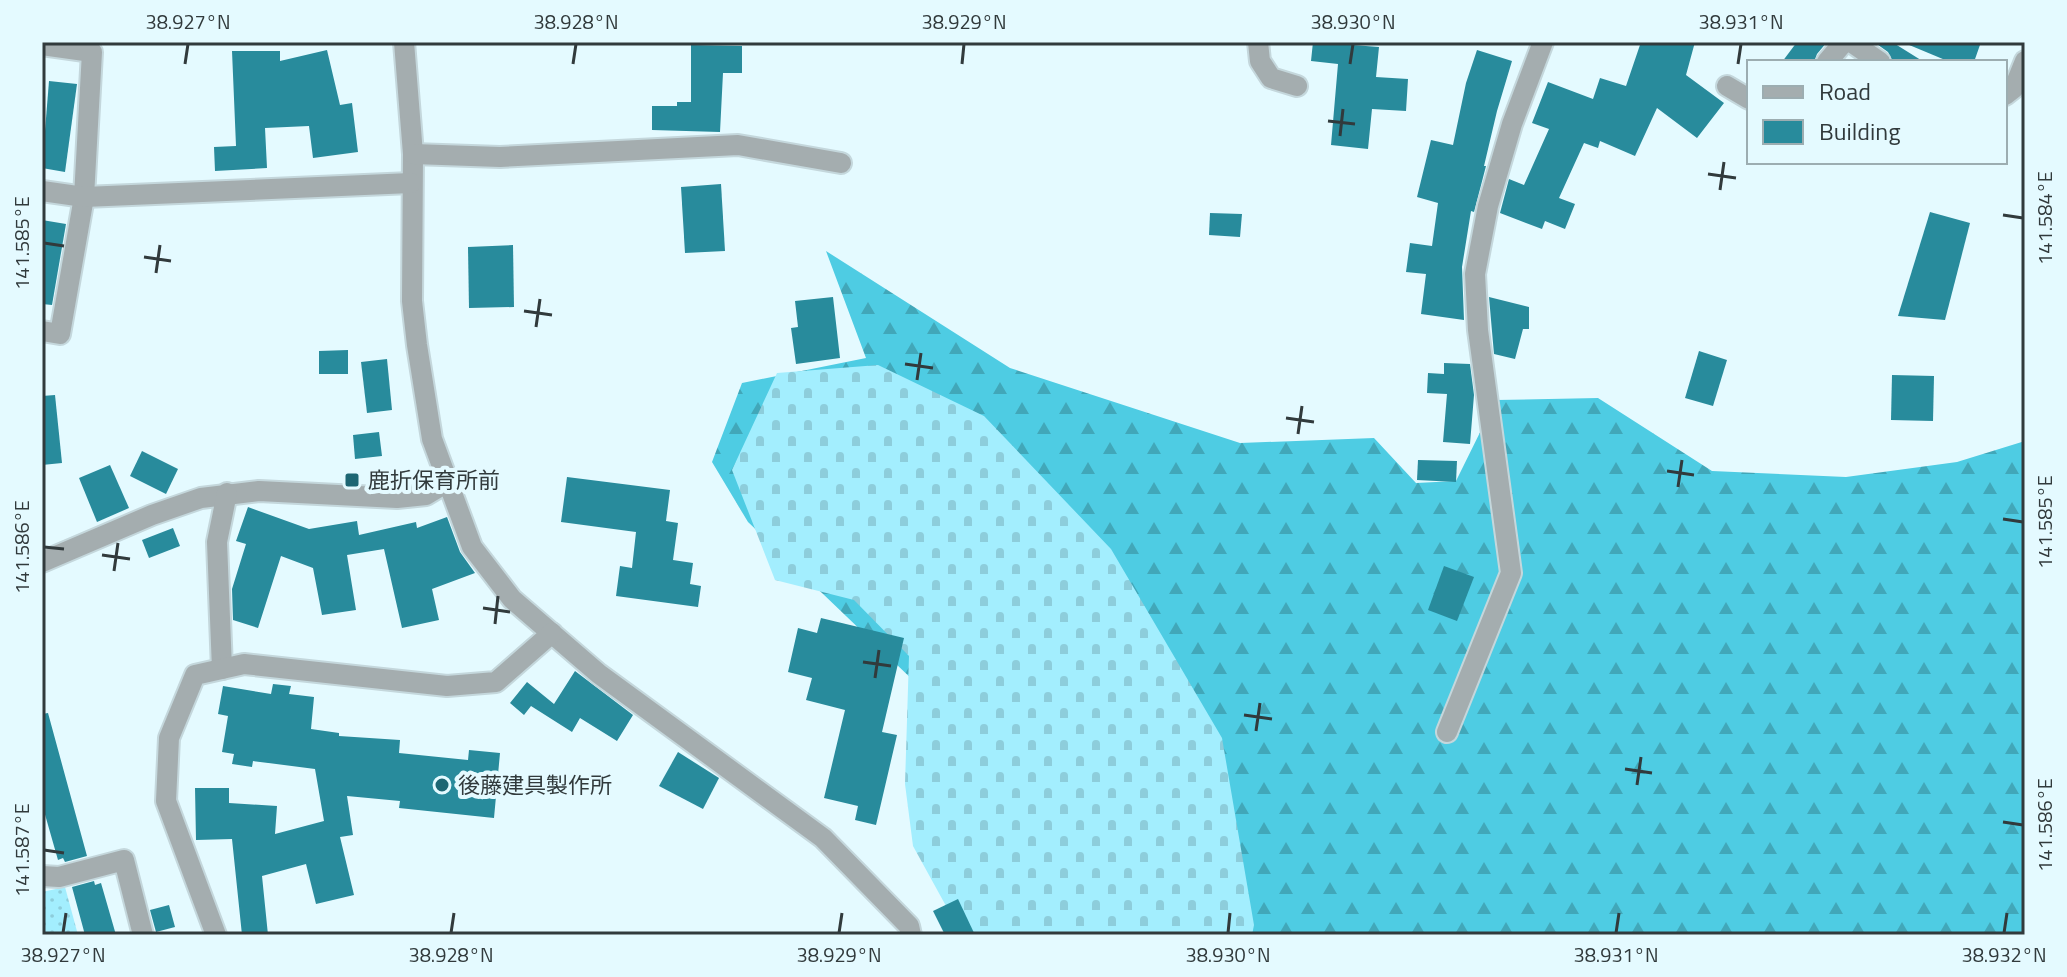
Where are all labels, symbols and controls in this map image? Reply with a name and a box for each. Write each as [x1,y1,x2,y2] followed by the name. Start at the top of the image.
[145,6,231,37] text: 38.927°N
[533,6,619,37] text: 38.928°N
[921,6,1007,37] text: 38.929°N
[1310,6,1396,37] text: 38.930°N
[1698,6,1784,37] text: 38.931°N
[1747,60,2007,164] legend
[1819,73,1871,109] text: Road
[1819,113,1901,149] text: Building
[2029,171,2060,265] text: 141.584°E
[6,196,37,290] text: 141.585°E
[368,463,500,497] place label: 鹿折保育所前
[343,471,361,489] marker: 鹿折保育所前
[2029,475,2060,569] text: 141.585°E
[6,500,37,594] text: 141.586°E
[458,768,612,802] place label: 後藤建具製作所
[433,776,451,794] marker: 後藤建具製作所
[2029,778,2060,872] text: 141.586°E
[6,803,37,897] text: 141.587°E
[20,939,106,970] text: 38.927°N
[408,939,494,970] text: 38.928°N
[796,939,882,970] text: 38.929°N
[1185,939,1271,970] text: 38.930°N
[1573,939,1659,970] text: 38.931°N
[1961,939,2047,970] text: 38.932°N

